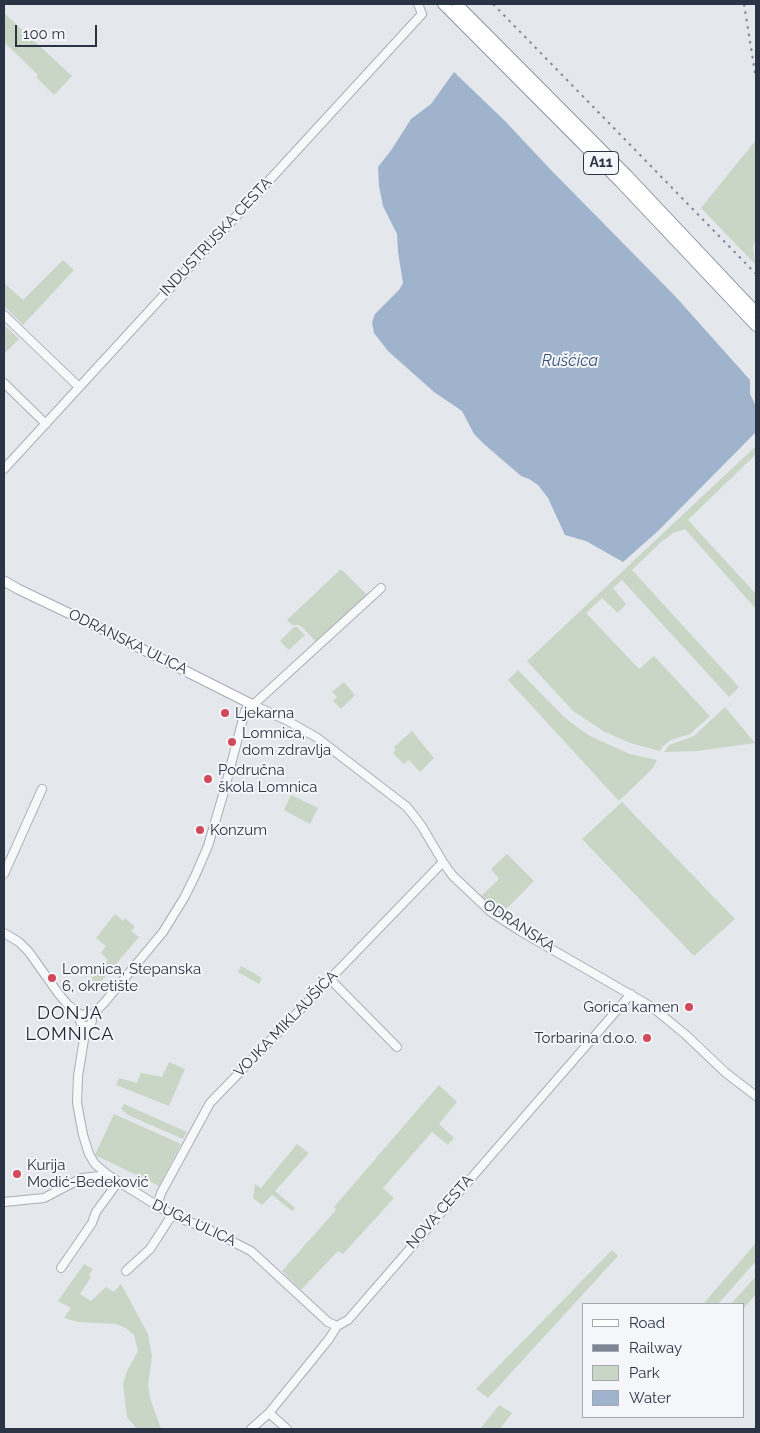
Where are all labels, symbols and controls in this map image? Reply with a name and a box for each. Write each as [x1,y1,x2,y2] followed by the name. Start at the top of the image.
[18,15,100,47] scale bar
[23,25,65,43] text: 100 m
[584,152,618,174] road number: A11
[156,174,276,300] street label: INDUSTRIJSKA CESTA
[542,351,598,371] water label: Rušćica
[66,605,190,679] street label: ODRANSKA ULICA
[235,704,294,722] place label: Ljekarna
[219,707,231,719] marker: Ljekarna
[242,724,331,759] place label: Lomnica, dom zdravlja
[226,736,238,748] marker: Lomnica, dom zdravlja
[218,761,318,796] place label: Područna škola Lomnica
[202,773,214,785] marker: Područna škola Lomnica
[210,821,267,839] place label: Konzum
[194,824,206,836] marker: Konzum
[480,896,558,956] street label: ODRANSKA
[62,960,201,995] place label: Lomnica, Stepanska 6, okretište
[231,967,341,1081] street label: VOJKA MIKLAUŠIĆA
[46,972,58,984] marker: Lomnica, Stepanska 6, okretište
[583,998,679,1016] place label: Gorica kamen
[683,1001,695,1013] marker: Gorica kamen
[25,1003,115,1046] district label: DONJA LOMNICA
[534,1029,637,1047] place label: Torbarina d.o.o.
[641,1032,653,1044] marker: Torbarina d.o.o.
[27,1156,149,1191] place label: Kurija Modić-Bedeković
[11,1168,23,1180] marker: Kurija Modić-Bedeković
[403,1171,477,1253] street label: NOVA CESTA
[149,1196,239,1250] street label: DUGA ULICA
[582,1303,745,1418] legend
[629,1314,665,1332] text: Road
[629,1339,682,1357] text: Railway
[629,1364,660,1382] text: Park
[629,1389,671,1407] text: Water

